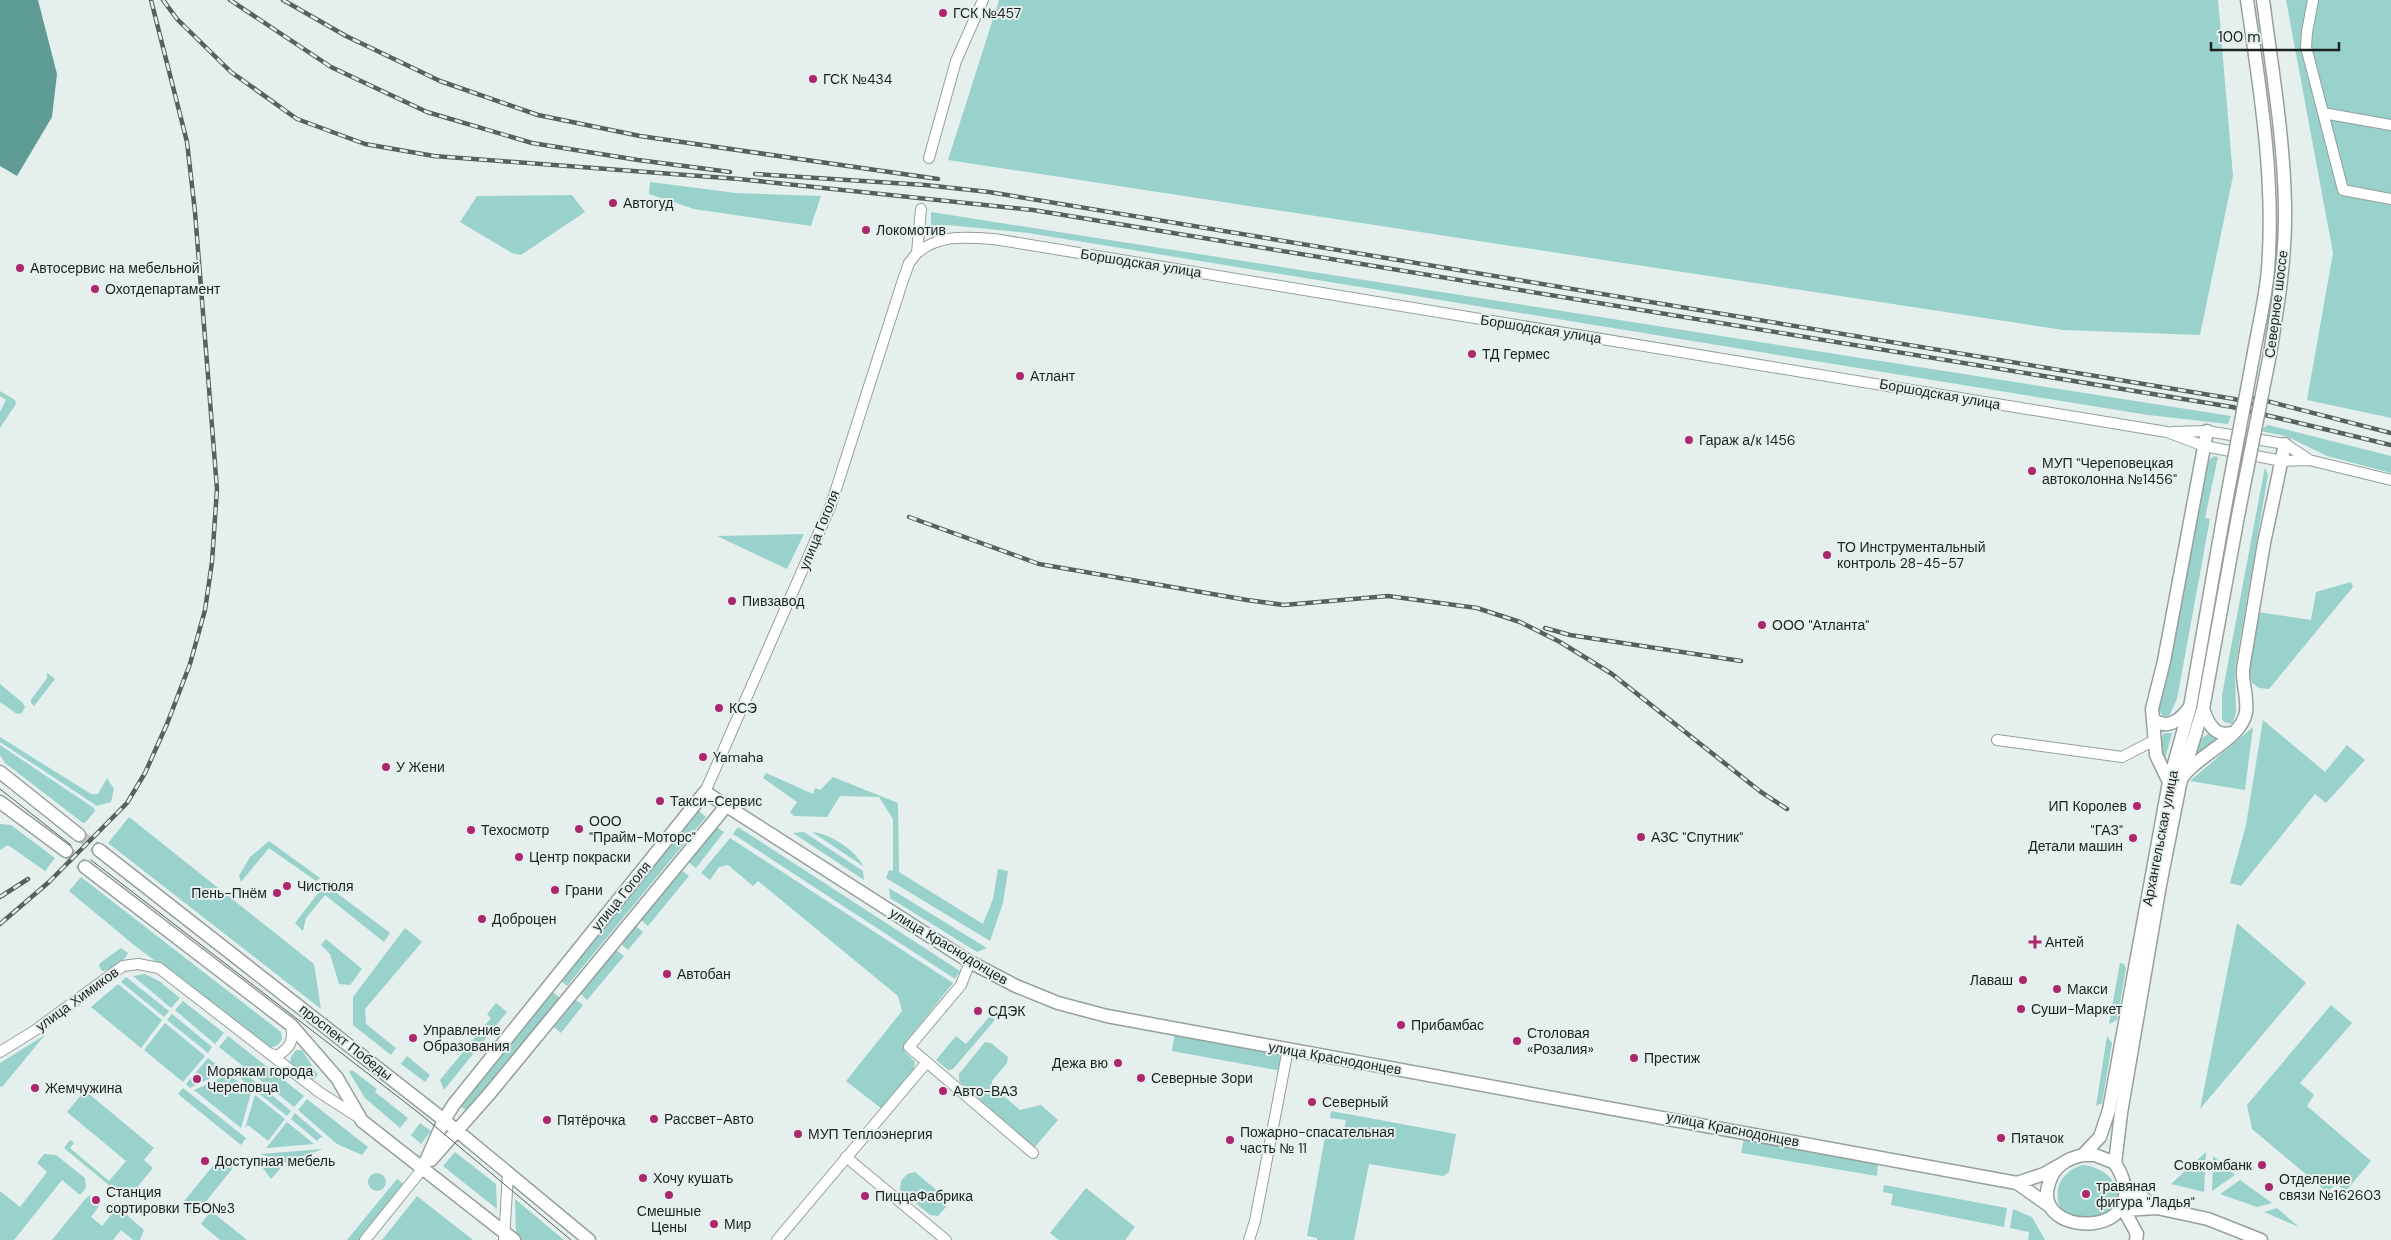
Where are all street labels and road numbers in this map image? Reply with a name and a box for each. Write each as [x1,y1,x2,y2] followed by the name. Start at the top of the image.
[1079,245,1203,282] street label: Боршодская улица
[2260,249,2292,359] street label: Северное шоссе
[1479,311,1603,348] street label: Боршодская улица
[1878,374,2002,414] street label: Боршодская улица
[795,487,843,573] street label: улица Гоголя
[2138,768,2182,907] street label: Архангельская улица
[587,857,655,935] street label: улица Гоголя
[887,904,1011,988] street label: улица Краснодонцев
[32,963,122,1035] street label: улица Химиков
[296,1000,396,1084] street label: проспект Победы
[1267,1037,1403,1079] street label: улица Краснодонцев
[1665,1107,1801,1151] street label: улица Краснодонцев

